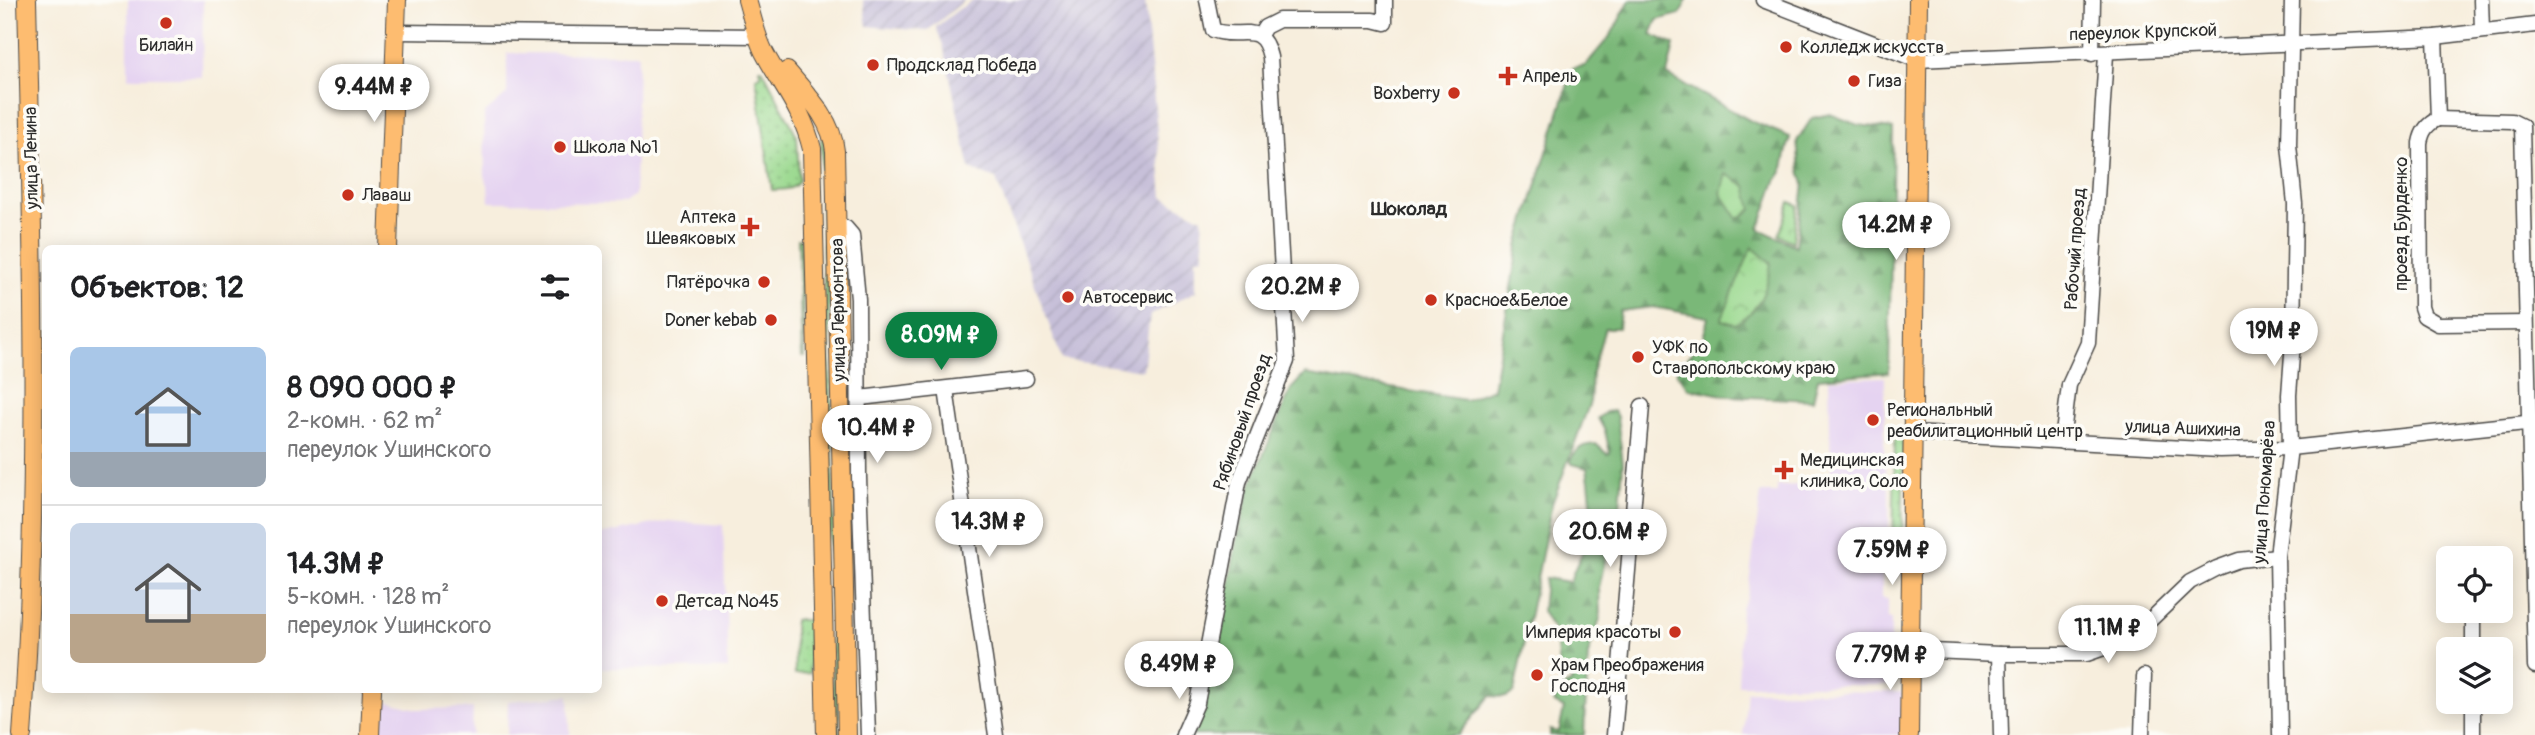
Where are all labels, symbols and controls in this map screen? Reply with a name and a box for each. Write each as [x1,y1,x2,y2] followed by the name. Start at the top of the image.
[158,15,174,31] marker: Билайн
[2069,18,2217,47] street label: переулок Крупской
[139,34,193,57] place label: Билайн
[1800,36,1944,59] place label: Колледж искусств
[1778,39,1794,55] marker: Колледж искусств
[887,54,1037,77] place label: Продсклад Победа
[865,57,881,73] marker: Продсклад Победа
[309,64,439,124] pin: 9.44M ₽
[1522,65,1578,88] place label: Апрель
[1500,68,1516,84] marker: Апрель
[1868,70,1902,93] place label: Гиза
[335,72,413,101] text: 9.44M ₽
[1846,73,1862,89] marker: Гиза
[1373,82,1440,105] place label: Boxberry
[1446,85,1462,101] marker: Boxberry
[19,106,44,211] street label: улица Ленина
[574,136,658,159] place label: Школа №1
[552,139,568,155] marker: Школа №1
[2390,157,2413,291] street label: проезд Бурденко
[361,184,411,207] place label: Лаваш
[340,187,356,203] marker: Лаваш
[2060,187,2091,311] street label: Рабочий проезд
[1370,197,1448,221] district label: Шоколад
[1831,202,1961,262] pin: 14.2M ₽
[647,206,736,250] place label: Аптека Шевяковых
[1858,210,1934,239] text: 14.2M ₽
[742,219,758,235] marker: Аптека Шевяковых
[826,238,851,383] street label: улица Лермонтова
[1237,264,1367,324] pin: 20.2M ₽
[536,268,574,306] icon: filters
[70,269,244,306] text: Объектов: 12
[667,271,750,294] place label: Пятёрочка
[1261,272,1343,301] text: 20.2M ₽
[756,274,772,290] marker: Пятёрочка
[1082,286,1174,309] place label: Автосервис
[1060,289,1076,305] marker: Автосервис
[1445,289,1568,312] place label: Красное&Белое
[1423,292,1439,308] marker: Красное&Белое
[2225,308,2323,368] pin: 19M ₽
[664,309,757,332] place label: Doner kebab
[763,312,779,328] marker: Doner kebab
[876,312,1006,372] pin: 8.09M ₽
[2246,316,2302,345] text: 19M ₽
[901,320,981,349] text: 8.09M ₽
[1652,336,1836,380] place label: УФК по Ставропольскому краю
[1630,349,1646,365] marker: УФК по Ставропольскому краю
[1208,351,1277,494] street label: Рябиновый проезд
[287,369,458,406] text: 8 090 000 ₽
[126,375,210,459] icon: home
[1887,399,2083,443] place label: Региональный реабилитационный центр
[287,406,442,435] text: 2-комн. · 62 m²
[812,406,942,465] pin: 10.4M ₽
[1865,412,1881,428] marker: Региональный реабилитационный центр
[838,413,916,442] text: 10.4M ₽
[2124,415,2241,442] street label: улица Ашихина
[2248,420,2281,565] street label: улица Пономарёва
[287,435,491,464] text: переулок Ушинского
[1800,449,1909,493] place label: Медицинская клиника, Соло
[1774,460,1794,480] marker: Медицинская клиника, Соло
[924,500,1054,559] pin: 14.3M ₽
[951,507,1027,536] text: 14.3M ₽
[1545,510,1675,569] pin: 20.6M ₽
[1569,517,1651,546] text: 20.6M ₽
[1827,528,1957,587] pin: 7.59M ₽
[1854,535,1930,564] text: 7.59M ₽
[287,545,386,582] text: 14.3M ₽
[2436,546,2513,714] map controls
[2436,546,2513,623] button: locate
[126,551,210,635] icon: home
[287,582,449,611] text: 5-комн. · 128 m²
[675,590,779,613] place label: Детсад №45
[654,593,670,609] marker: Детсад №45
[2043,606,2173,665] pin: 11.1M ₽
[287,611,491,640] text: переулок Ушинского
[2074,613,2142,642] text: 11.1M ₽
[1526,621,1661,644] place label: Империя красоты
[1667,624,1683,640] marker: Империя красоты
[1825,632,1955,692] pin: 7.79M ₽
[2436,637,2513,714] button: layers
[1852,640,1928,669] text: 7.79M ₽
[1114,642,1244,701] pin: 8.49M ₽
[1140,649,1218,678] text: 8.49M ₽
[1551,654,1704,698] place label: Храм Преображения Господня
[1529,667,1545,683] marker: Храм Преображения Господня

